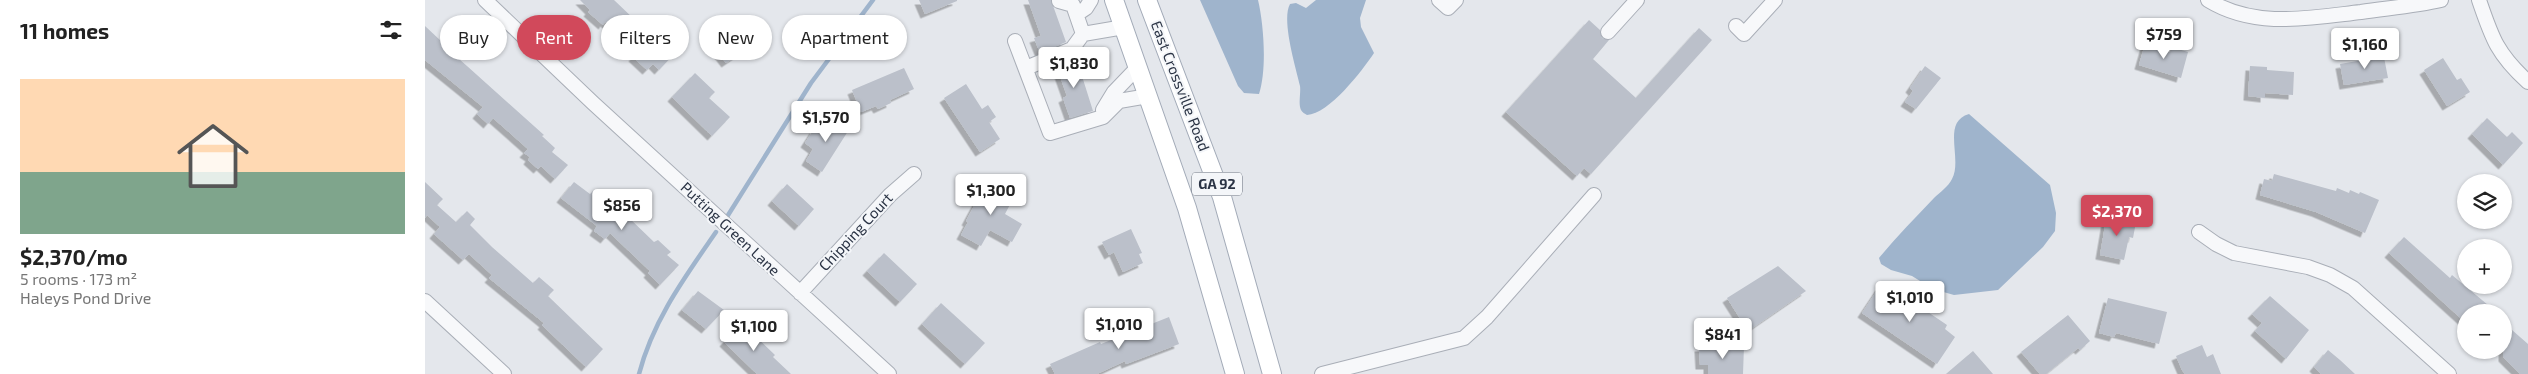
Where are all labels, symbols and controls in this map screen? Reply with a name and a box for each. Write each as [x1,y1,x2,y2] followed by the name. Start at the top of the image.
[440,15,507,60] chip: Buy
[517,15,591,60] chip: Rent
[601,15,689,60] chip: Filters
[699,15,772,60] chip: New
[782,15,907,60] chip: Apartment
[377,16,405,44] icon: filters
[20,18,109,43] text: 11 homes
[1148,18,1214,153] street label: East Crossville Road
[2134,18,2194,60] pin: $759
[2146,24,2182,43] text: $759
[2324,28,2406,70] pin: $1,160
[2342,34,2388,53] text: $1,160
[1033,46,1115,89] pin: $1,830
[1049,53,1099,72] text: $1,830
[785,100,867,143] pin: $1,570
[802,107,850,126] text: $1,570
[168,111,258,201] icon: home
[1192,172,1242,195] road number: GA 92
[950,174,1032,216] pin: $1,300
[2457,174,2512,359] map controls
[2457,174,2512,229] button: layers
[677,178,784,279] street label: Putting Green Lane
[966,180,1016,199] text: $1,300
[592,188,652,231] pin: $856
[815,188,896,274] street label: Chipping Court
[2076,194,2158,237] pin: $2,370
[603,195,641,214] text: $856
[2092,201,2142,220] text: $2,370
[2457,239,2512,294] button: +
[20,244,128,269] text: $2,370/mo
[20,269,137,288] text: 5 rooms · 173 m²
[1869,280,1951,323] pin: $1,010
[1886,287,1934,306] text: $1,010
[20,288,151,307] text: Haleys Pond Drive
[2457,304,2512,359] button: −
[1078,308,1160,350] pin: $1,010
[713,310,795,352] pin: $1,100
[1095,314,1143,333] text: $1,010
[731,316,777,335] text: $1,100
[1693,318,1753,360] pin: $841
[1705,324,1741,343] text: $841

